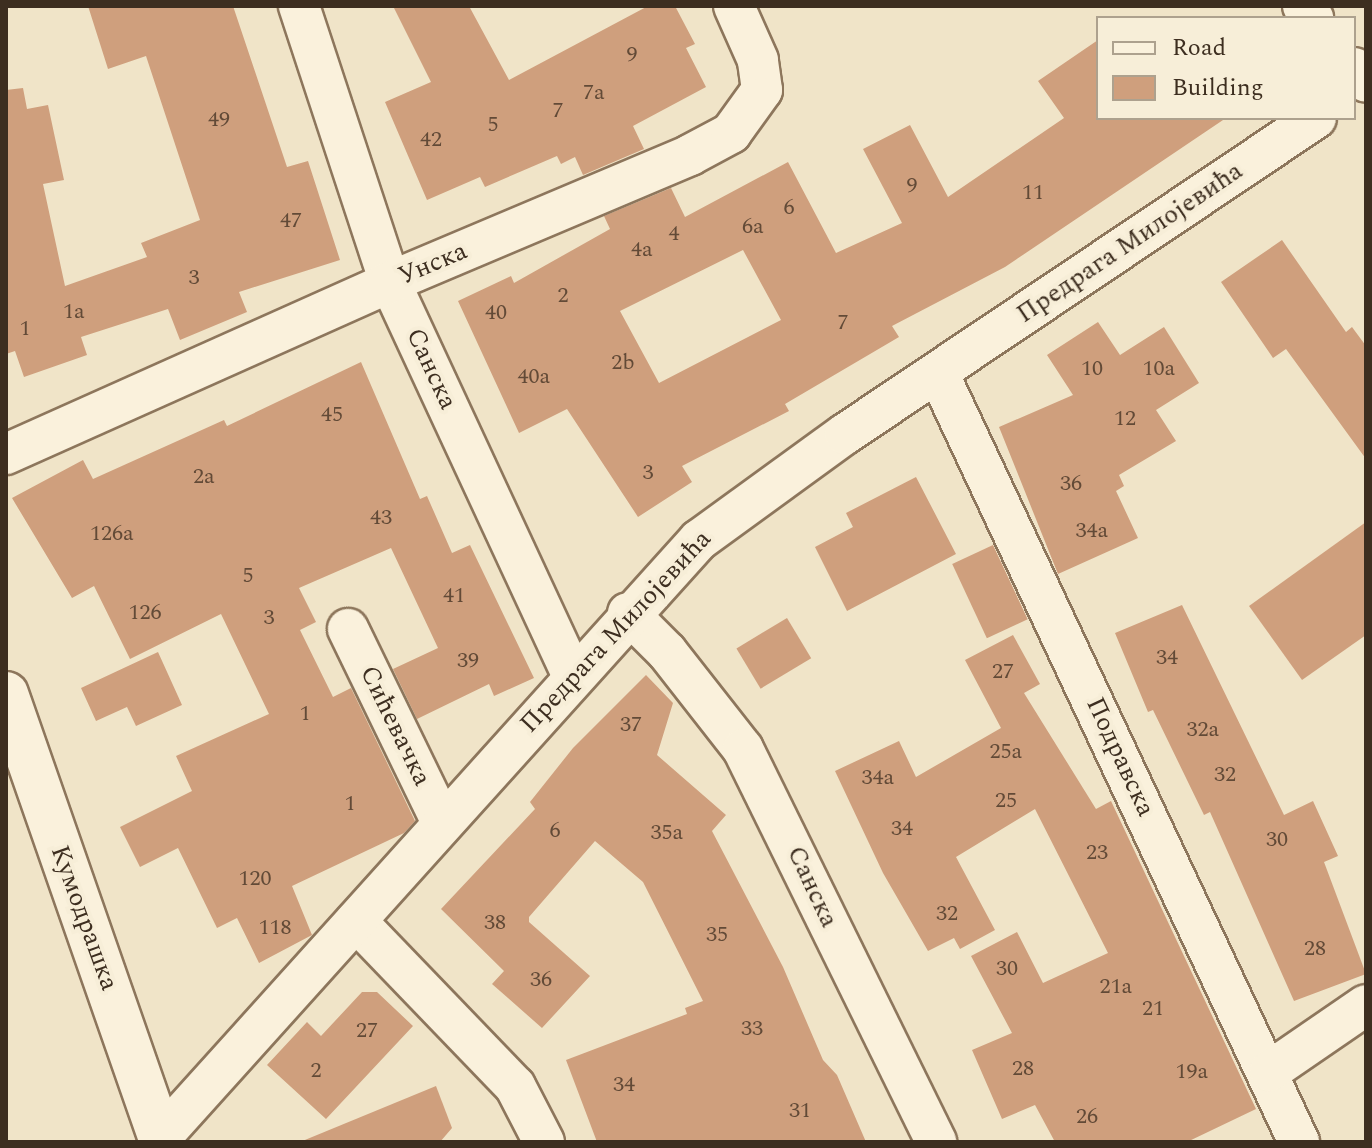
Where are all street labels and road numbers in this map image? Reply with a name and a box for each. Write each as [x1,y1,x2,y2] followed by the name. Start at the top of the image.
[1011,156,1249,330] street label: Предрага Милојевића
[394,236,472,292] street label: Унска
[399,323,463,415] street label: Санска
[514,524,718,740] street label: Предрага Милојевића
[353,661,437,791] street label: Сићевачка
[1079,692,1161,822] street label: Подравска
[43,841,125,995] street label: Кумодрашка
[780,841,844,933] street label: Санска

